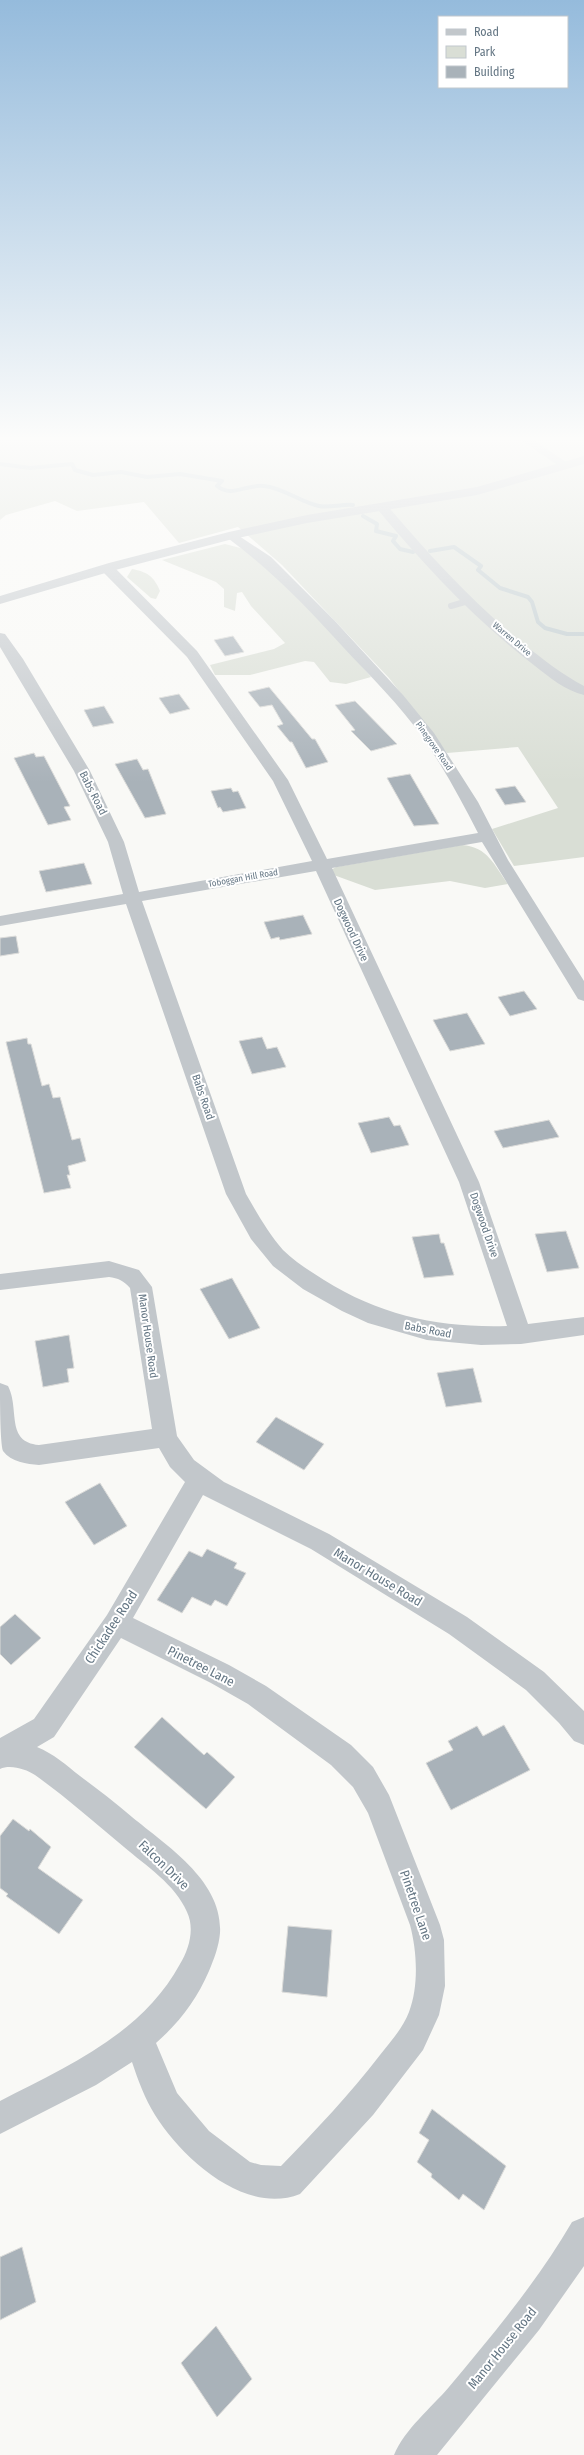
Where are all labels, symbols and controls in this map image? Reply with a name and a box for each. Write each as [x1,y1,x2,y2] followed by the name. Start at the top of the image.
[438,16,568,88] legend
[474,25,499,39] text: Road
[474,45,496,59] text: Park
[474,65,515,79] text: Building
[491,620,534,658] street label: Warren Drive
[414,720,455,772] street label: Pinegrove Road
[76,769,110,817] street label: Babs Road
[207,867,279,889] street label: Toboggan Hill Road
[331,896,371,964] street label: Dogwood Drive
[189,1073,217,1121] street label: Babs Road
[467,1191,501,1259] street label: Dogwood Drive
[136,1293,160,1379] street label: Manor House Road
[404,1319,452,1341] street label: Babs Road
[331,1545,425,1609] street label: Manor House Road
[82,1588,140,1666] street label: Chickadee Road
[165,1643,237,1689] street label: Pinetree Lane
[136,1837,192,1893] street label: Falcon Drive
[397,1868,435,1942] street label: Pinetree Lane
[465,2304,539,2392] street label: Manor House Road

